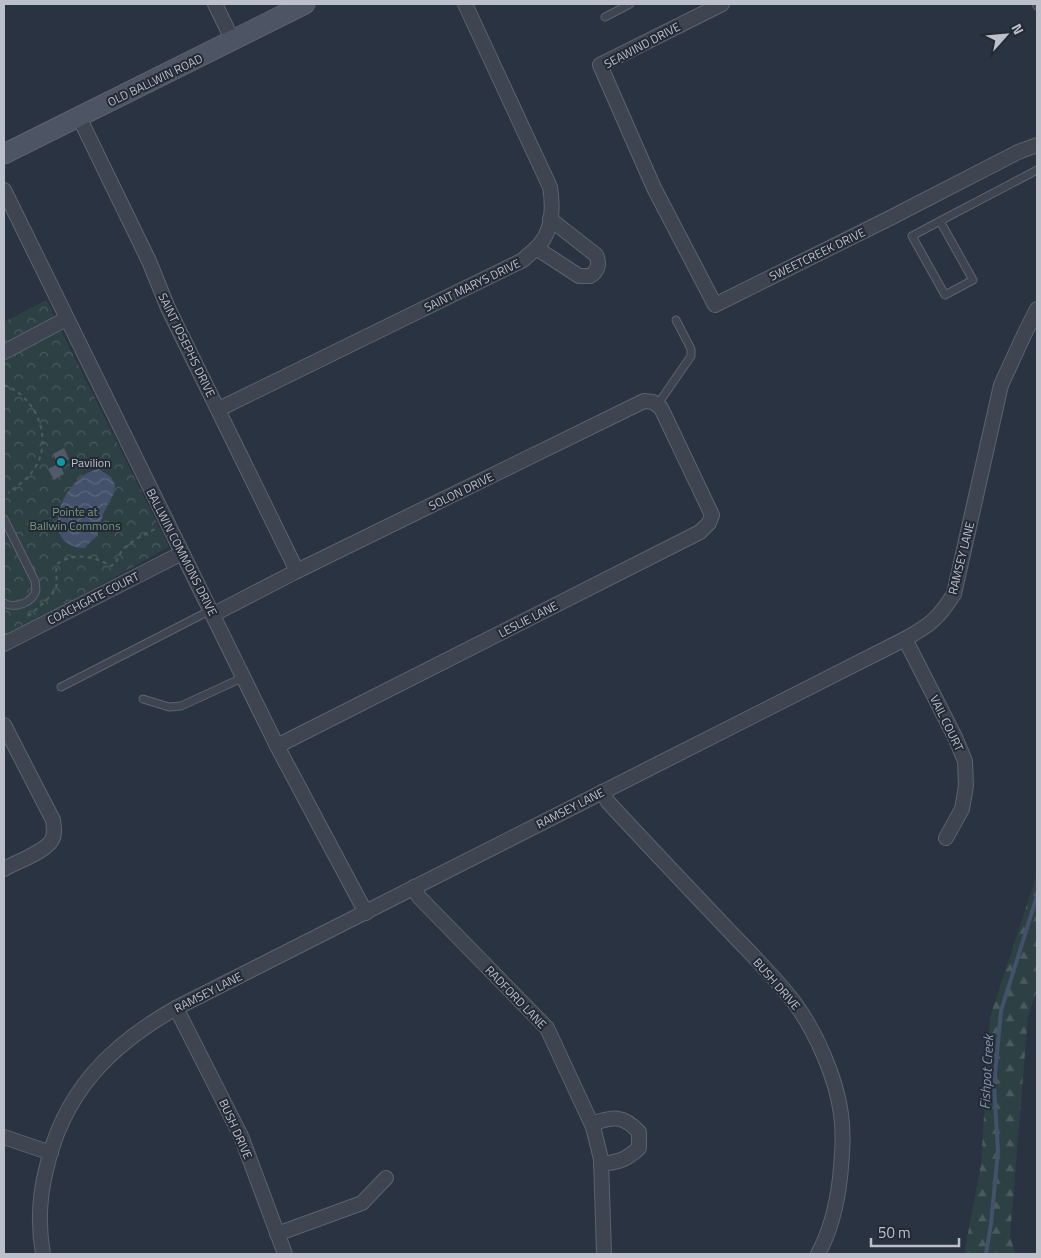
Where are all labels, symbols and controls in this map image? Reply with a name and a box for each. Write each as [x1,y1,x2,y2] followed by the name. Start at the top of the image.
[981,10,1031,60] north arrow
[601,17,684,73] street label: SEAWIND DRIVE
[1006,20,1030,38] text: N
[104,49,206,111] street label: OLD BALLWIN ROAD
[766,222,869,286] street label: SWEETCREEK DRIVE
[421,253,524,317] street label: SAINT MARYS DRIVE
[153,290,221,401] street label: SAINT JOSEPHS DRIVE
[71,453,111,472] place label: Pavilion
[55,456,67,468] marker: Pavilion
[425,467,497,515] street label: SOLON DRIVE
[142,485,223,619] street label: BALLWIN COMMONS DRIVE
[30,502,121,535] park label: Pointe at Ballwin Commons
[943,519,979,596] street label: RAMSEY LANE
[44,566,143,629] street label: COACHGATE COURT
[495,596,561,642] street label: LESLIE LANE
[925,692,969,755] street label: VAIL COURT
[533,782,608,833] street label: RAMSEY LANE
[749,954,805,1015] street label: BUSH DRIVE
[481,961,551,1033] street label: RADFORD LANE
[171,966,246,1017] street label: RAMSEY LANE
[974,1033,999,1110] water label: Fishpot Creek
[214,1096,258,1162] street label: BUSH DRIVE
[871,1216,958,1248] scale bar
[878,1221,911,1244] text: 50 m

